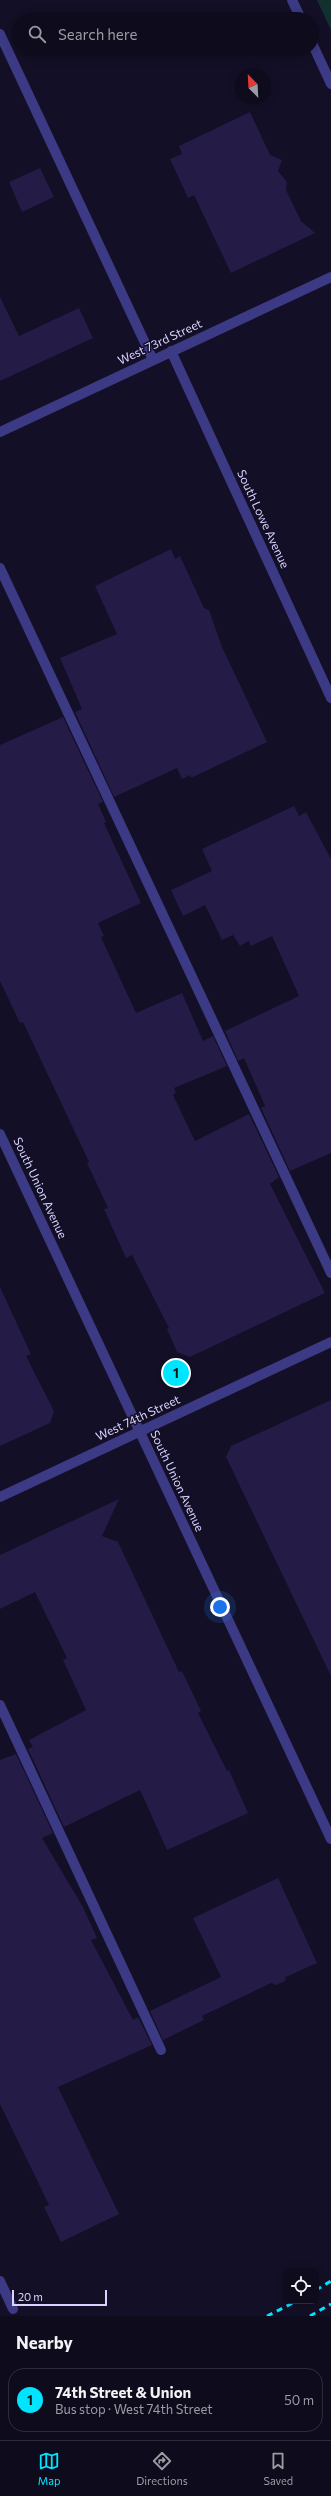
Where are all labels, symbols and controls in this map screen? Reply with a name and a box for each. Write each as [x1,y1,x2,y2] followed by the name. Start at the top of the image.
[12,12,319,56] search box
[26,23,48,45] icon: search
[58,25,137,43] text: Search here
[235,68,271,104] north arrow
[115,315,204,367] street label: West 73rd Street
[235,467,293,570] street label: South Lowe Avenue
[11,1135,71,1240] street label: South Union Avenue
[163,1358,189,1388] pin: 1
[93,1391,182,1443] street label: West 74th Street
[148,1428,208,1533] street label: South Union Avenue
[210,1597,230,1617] your location
[283,2268,319,2304] map controls
[283,2268,319,2304] button: locate
[12,2288,107,2307] scale bar
[18,2290,43,2303] text: 20 m
[16,2332,73,2353] text: Nearby
[55,2383,191,2401] text: 74th Street & Union
[27,2392,33,2408] text: 1
[284,2392,314,2408] text: 50 m
[55,2401,212,2417] text: Bus stop · West 74th Street
[38,2450,61,2487] tab: Map
[136,2450,188,2487] tab: Directions
[263,2450,293,2487] tab: Saved

